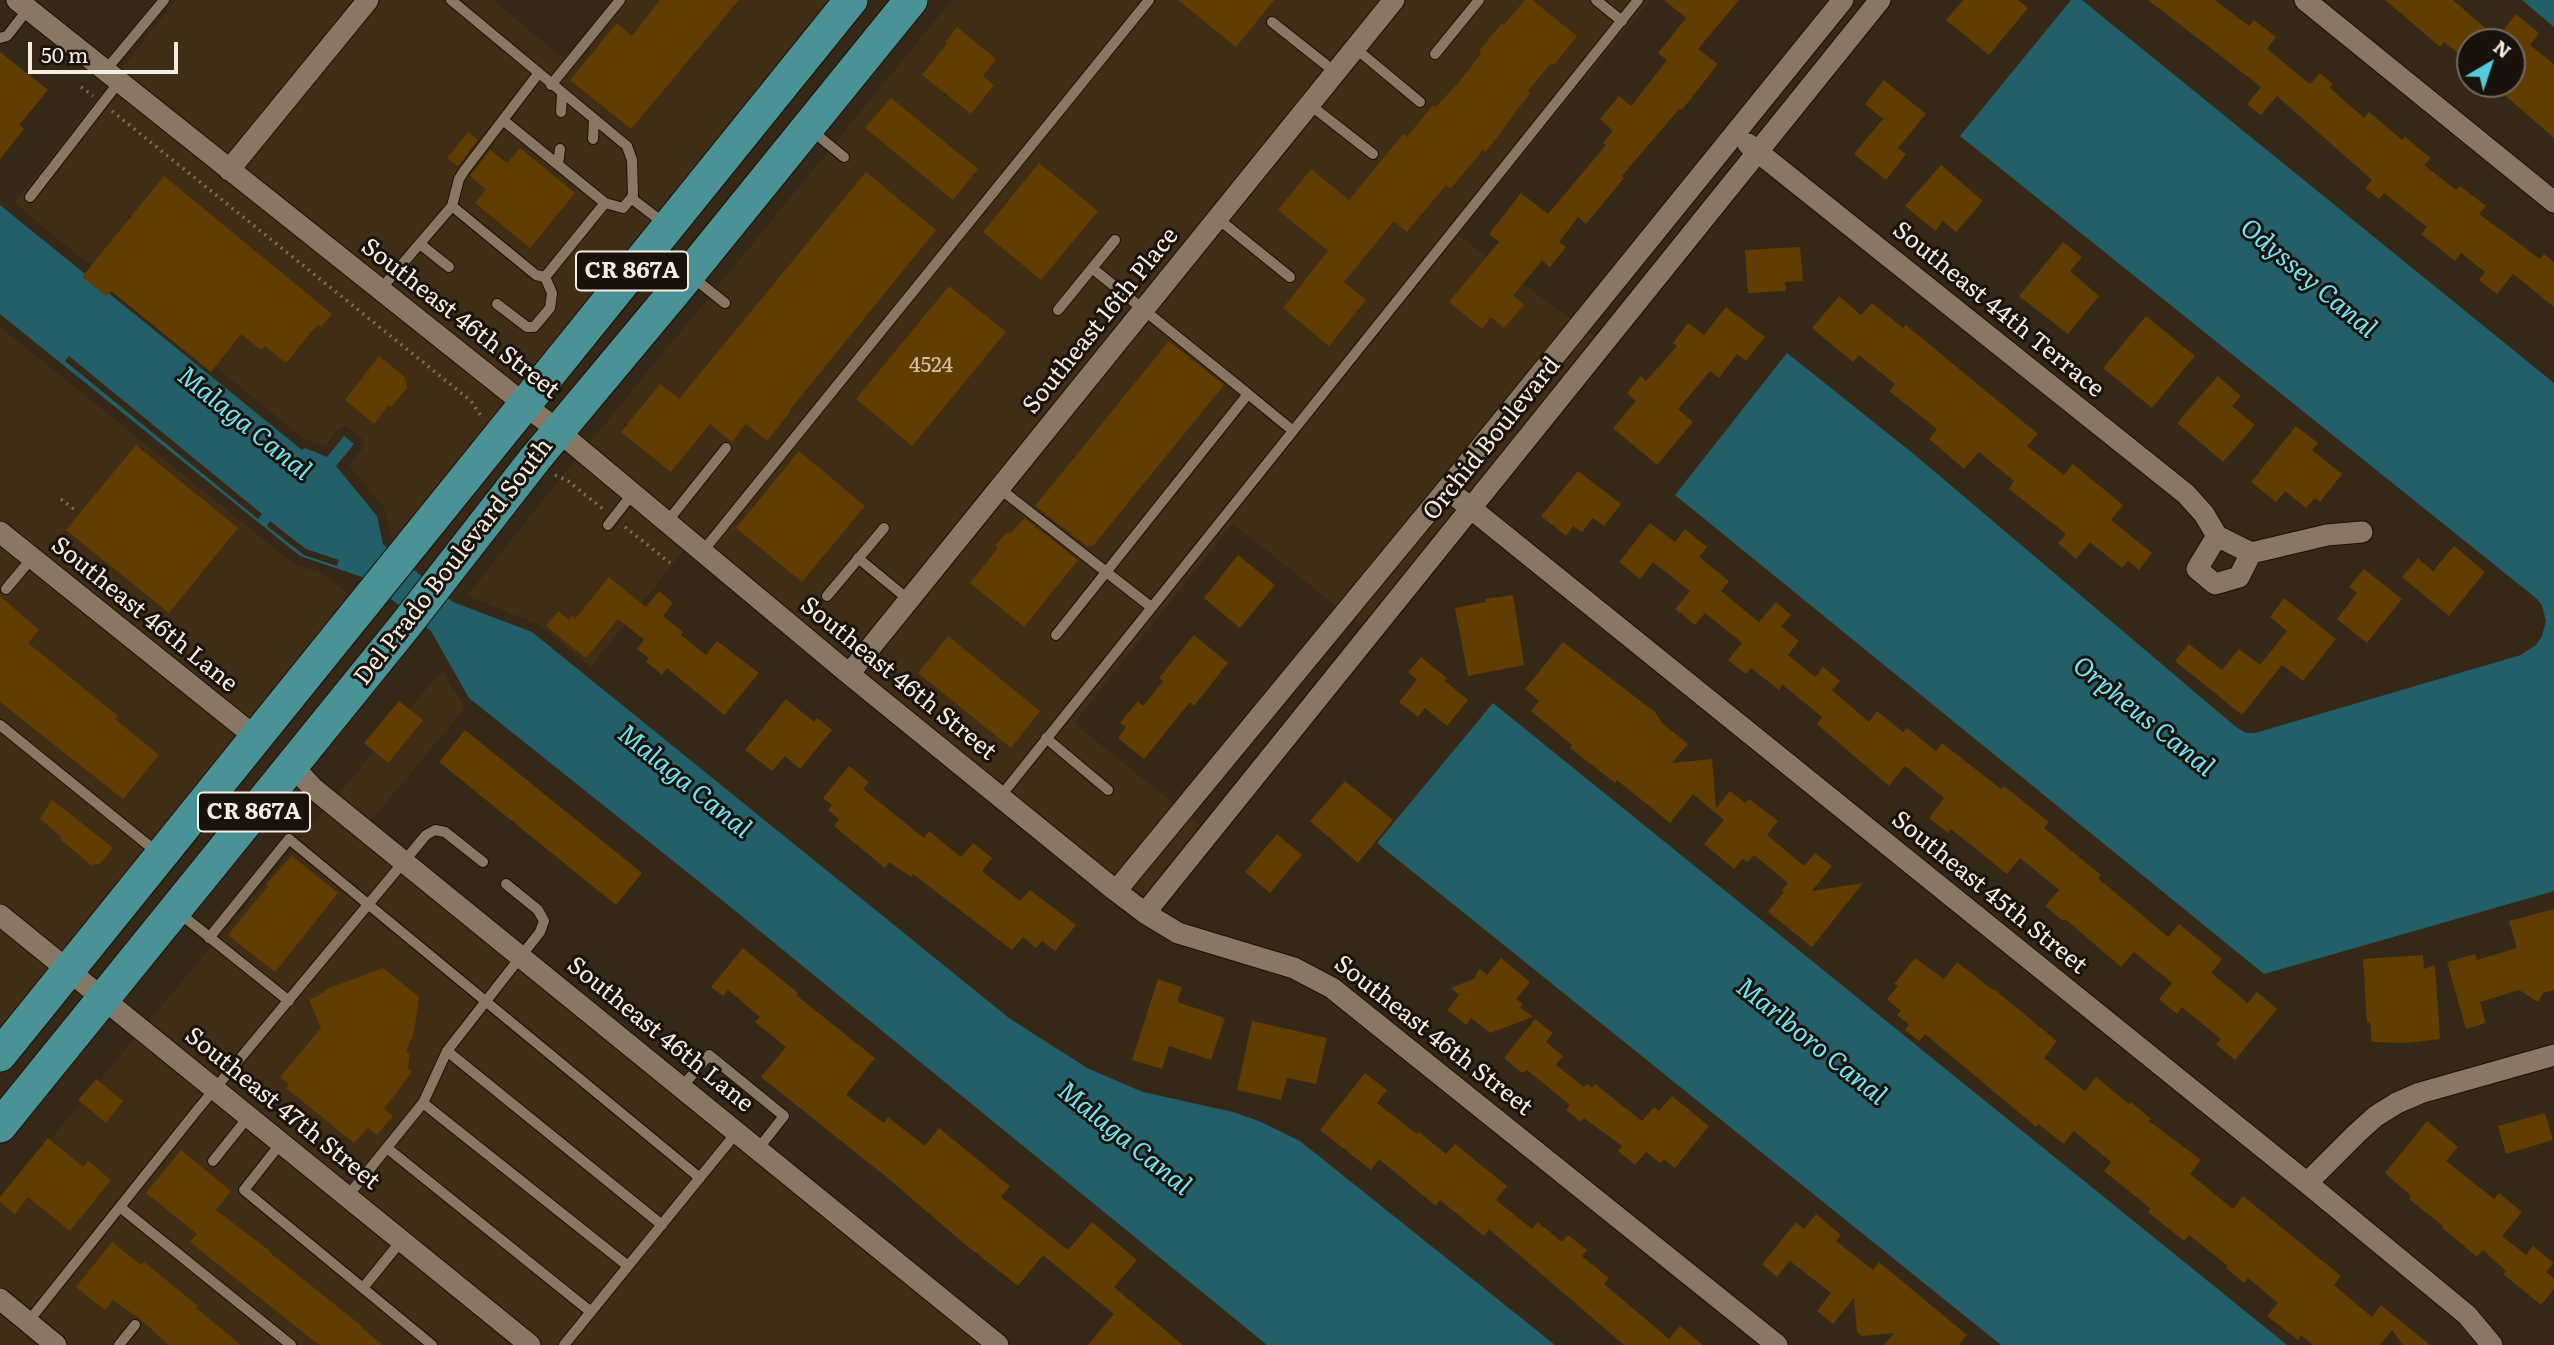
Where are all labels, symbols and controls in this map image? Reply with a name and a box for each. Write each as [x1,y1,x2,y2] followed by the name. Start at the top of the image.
[32,28,182,72] scale bar
[2456,28,2526,98] north arrow
[2488,32,2518,64] text: N
[41,38,88,69] text: 50 m
[2233,213,2383,345] water label: Odyssey Canal
[1887,216,2109,404] street label: Southeast 44th Terrace
[1017,222,1185,420] street label: Southeast 16th Place
[355,233,565,405] street label: Southeast 46th Street
[576,252,688,290] road number: CR 867A
[1417,352,1567,526] street label: Orchid Boulevard
[909,353,953,379] house number: 4524
[171,361,317,487] water label: Malaga Canal
[349,433,559,691] street label: Del Prado Boulevard South
[45,531,243,699] street label: Southeast 46th Lane
[794,591,1002,767] street label: Southeast 46th Street
[2066,650,2220,784] water label: Orpheus Canal
[611,719,757,845] water label: Malaga Canal
[198,792,310,832] road number: CR 867A
[1886,805,2092,981] street label: Southeast 45th Street
[1328,950,1538,1122] street label: Southeast 46th Street
[561,951,759,1119] street label: Southeast 46th Lane
[1730,972,1892,1112] water label: Marlboro Canal
[179,1022,385,1196] street label: Southeast 47th Street
[1051,1076,1197,1202] water label: Malaga Canal

